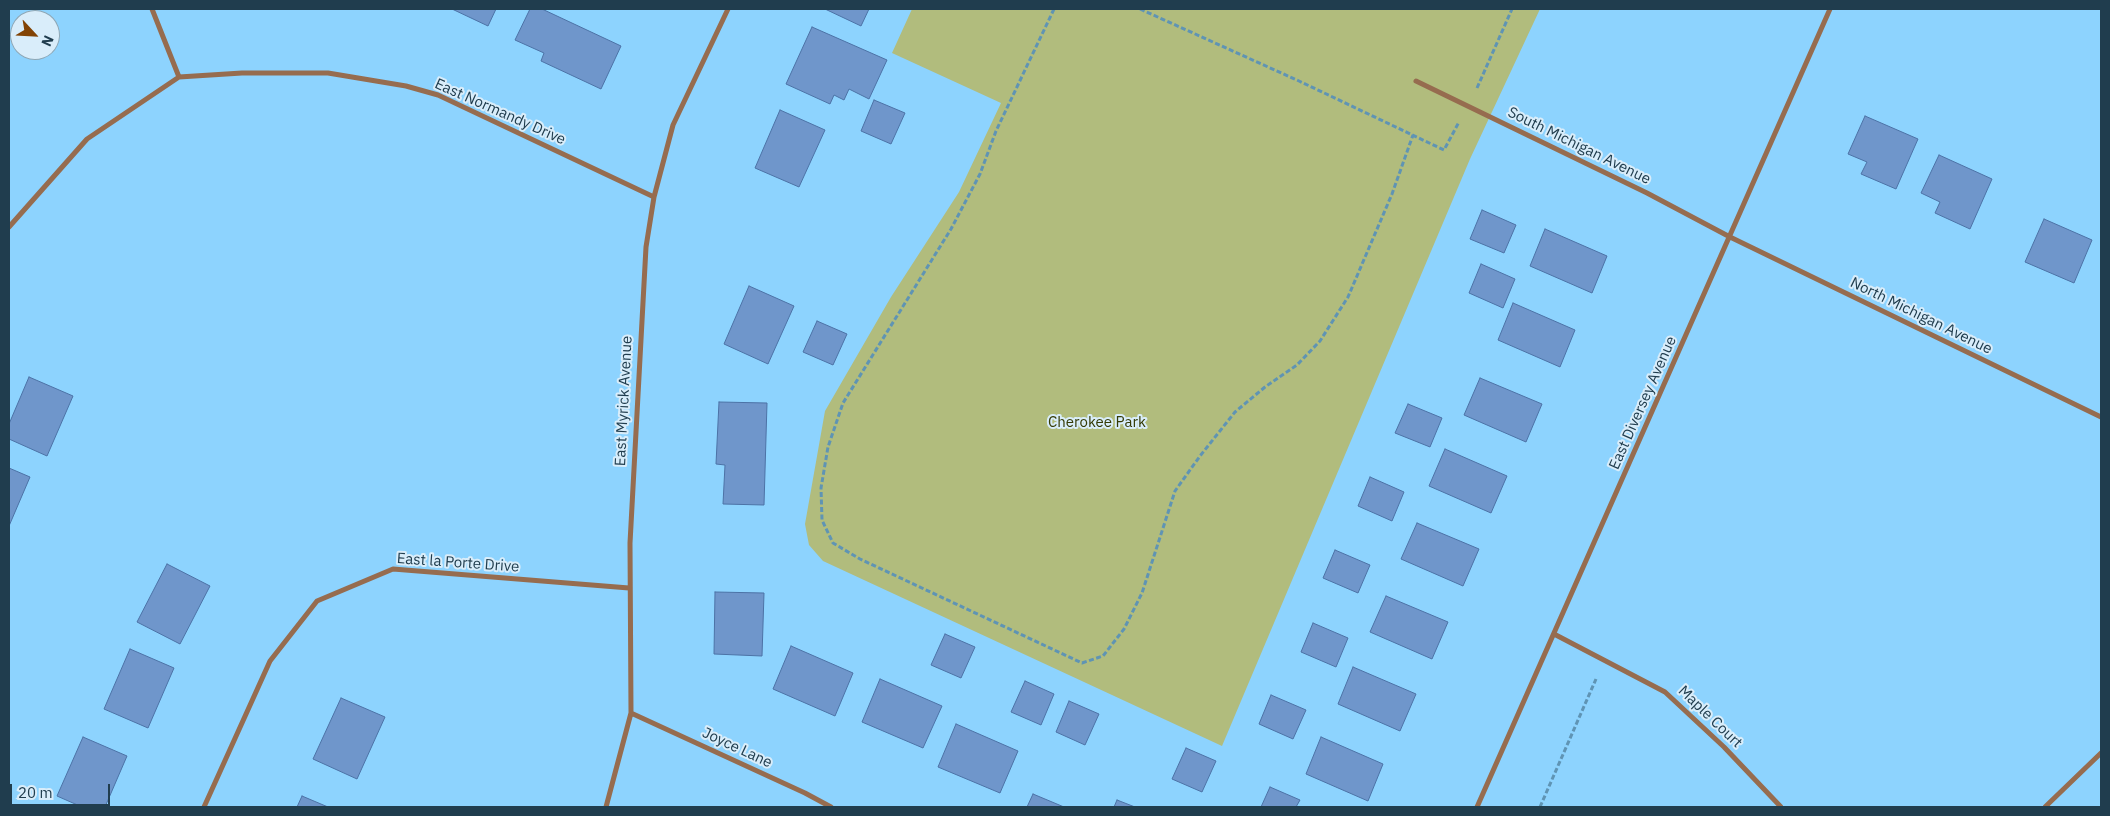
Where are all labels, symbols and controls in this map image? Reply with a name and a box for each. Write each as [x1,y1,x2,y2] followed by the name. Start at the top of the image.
[10,10,60,60] north arrow
[37,33,58,49] text: N
[432,75,568,149] street label: East Normandy Drive
[1505,104,1653,188] street label: South Michigan Avenue
[1847,274,1995,358] street label: North Michigan Avenue
[1605,333,1681,473] street label: East Diversey Avenue
[612,335,636,467] street label: East Myrick Avenue
[1048,414,1146,432] park label: Cherokee Park
[396,550,520,576] street label: East la Porte Drive
[1674,682,1746,752] street label: Maple Court
[699,724,775,772] street label: Joyce Lane
[12,774,112,806] scale bar
[18,783,53,802] text: 20 m

